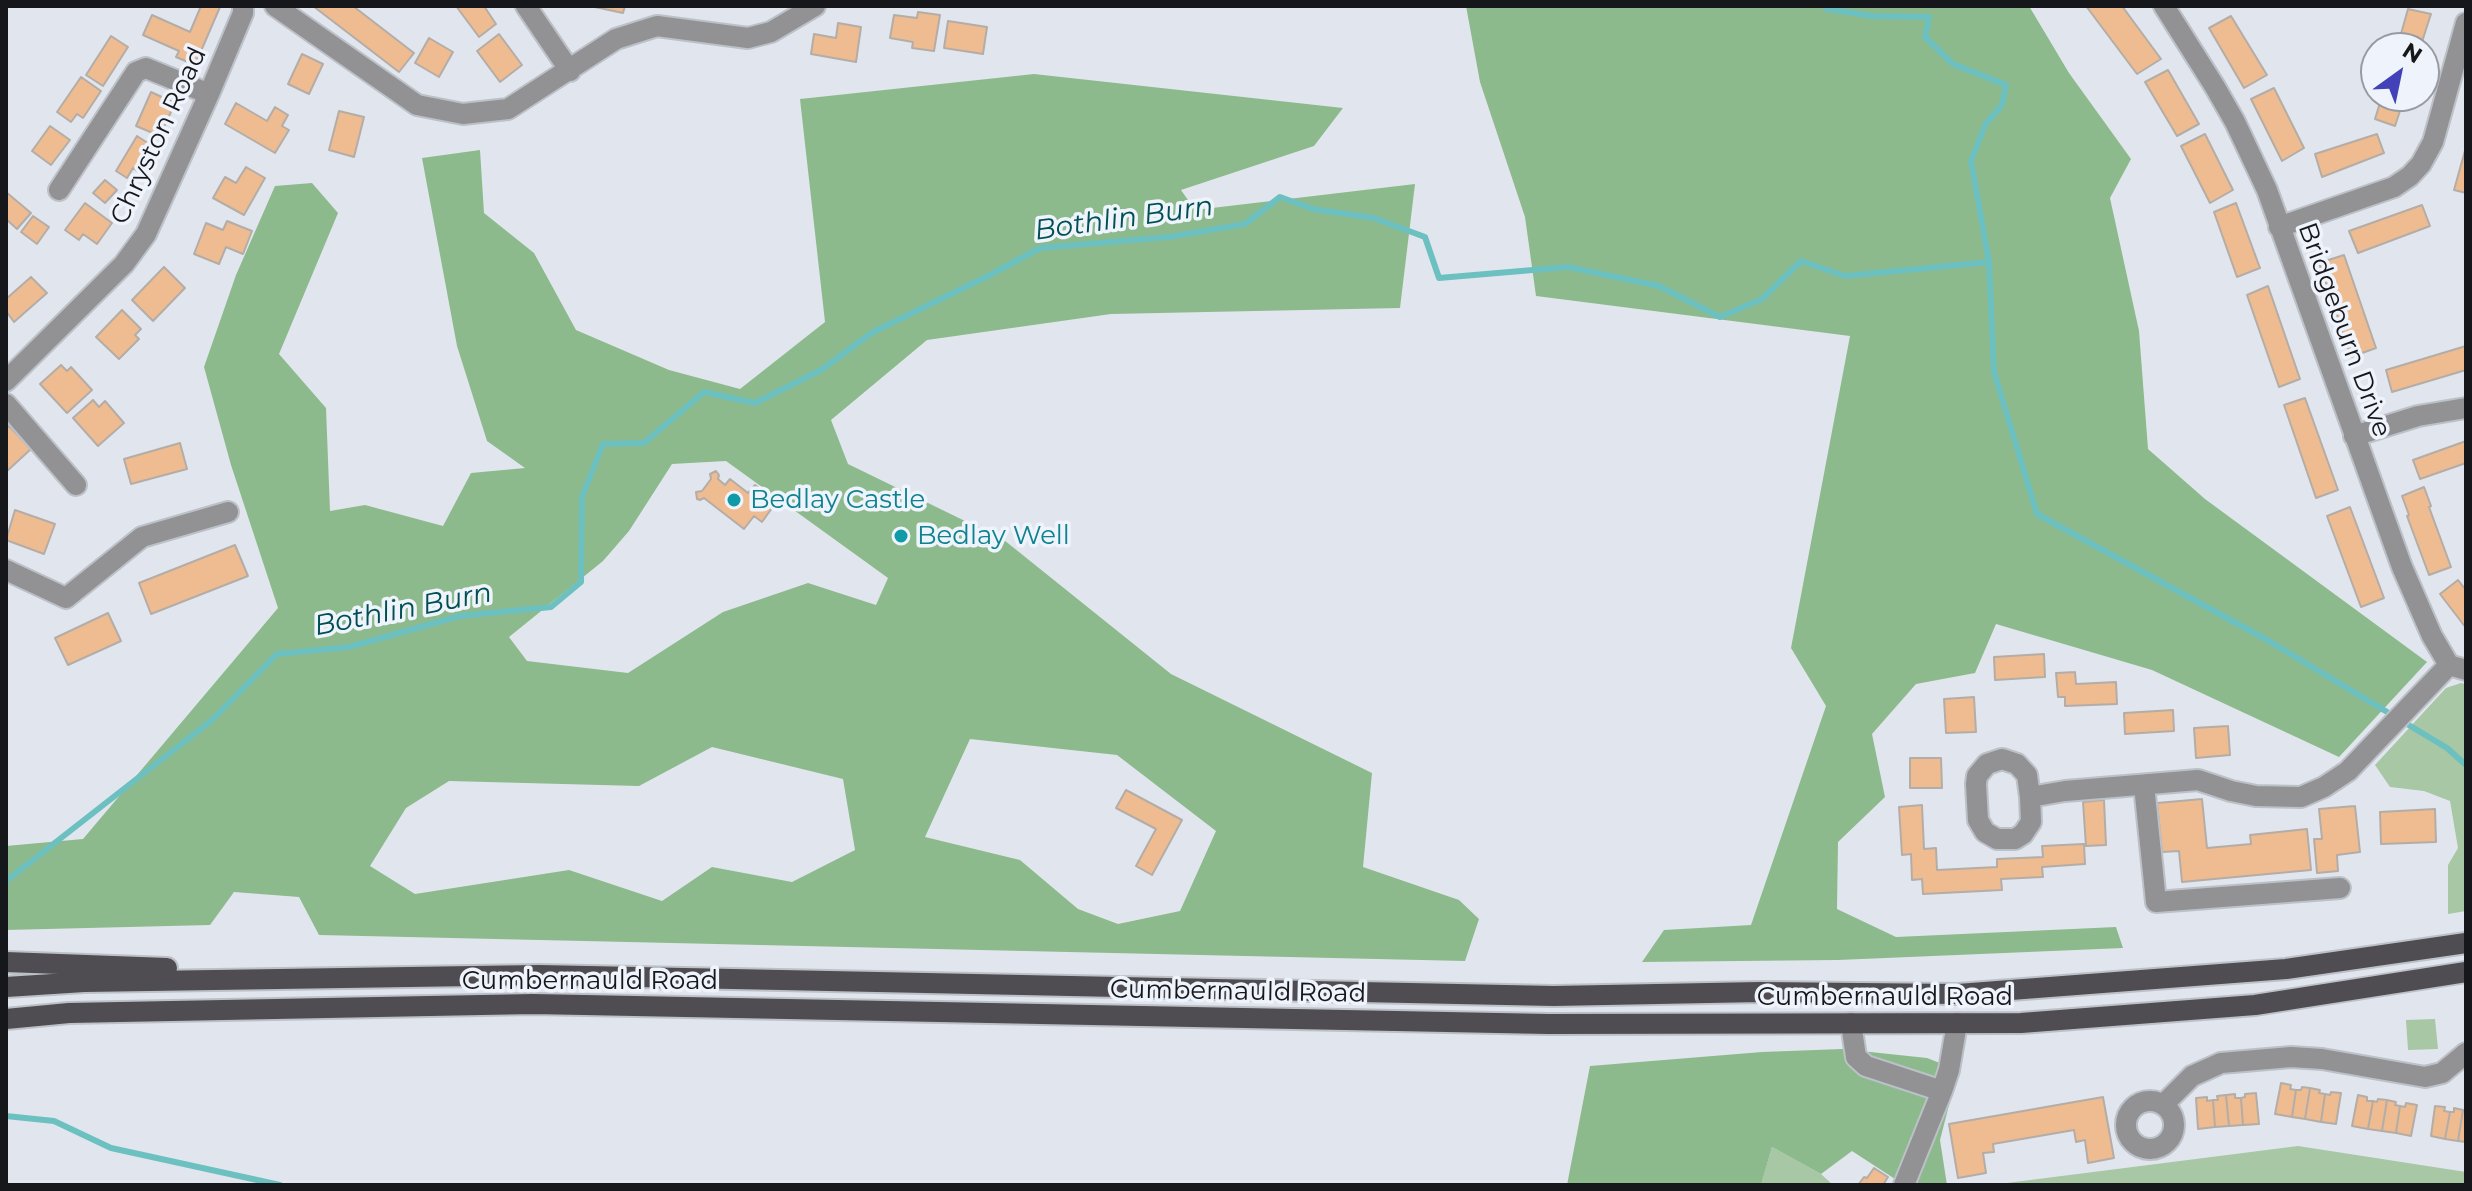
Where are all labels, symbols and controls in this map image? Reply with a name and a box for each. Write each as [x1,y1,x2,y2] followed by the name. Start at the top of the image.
[2360,32,2440,112] north arrow
[2397,37,2427,69] text: N
[104,43,214,229] street label: Chryston Road
[1032,190,1216,248] water label: Bothlin Burn
[2291,219,2397,441] street label: Bridgeburn Drive
[750,484,925,516] place label: Bedlay Castle
[725,491,743,509] marker: Bedlay Castle
[917,520,1070,552] place label: Bedlay Well
[892,527,910,545] marker: Bedlay Well
[311,576,495,644] water label: Bothlin Burn
[462,965,718,997] street label: Cumbernauld Road
[1110,974,1366,1010] street label: Cumbernauld Road
[1757,981,2013,1013] street label: Cumbernauld Road

